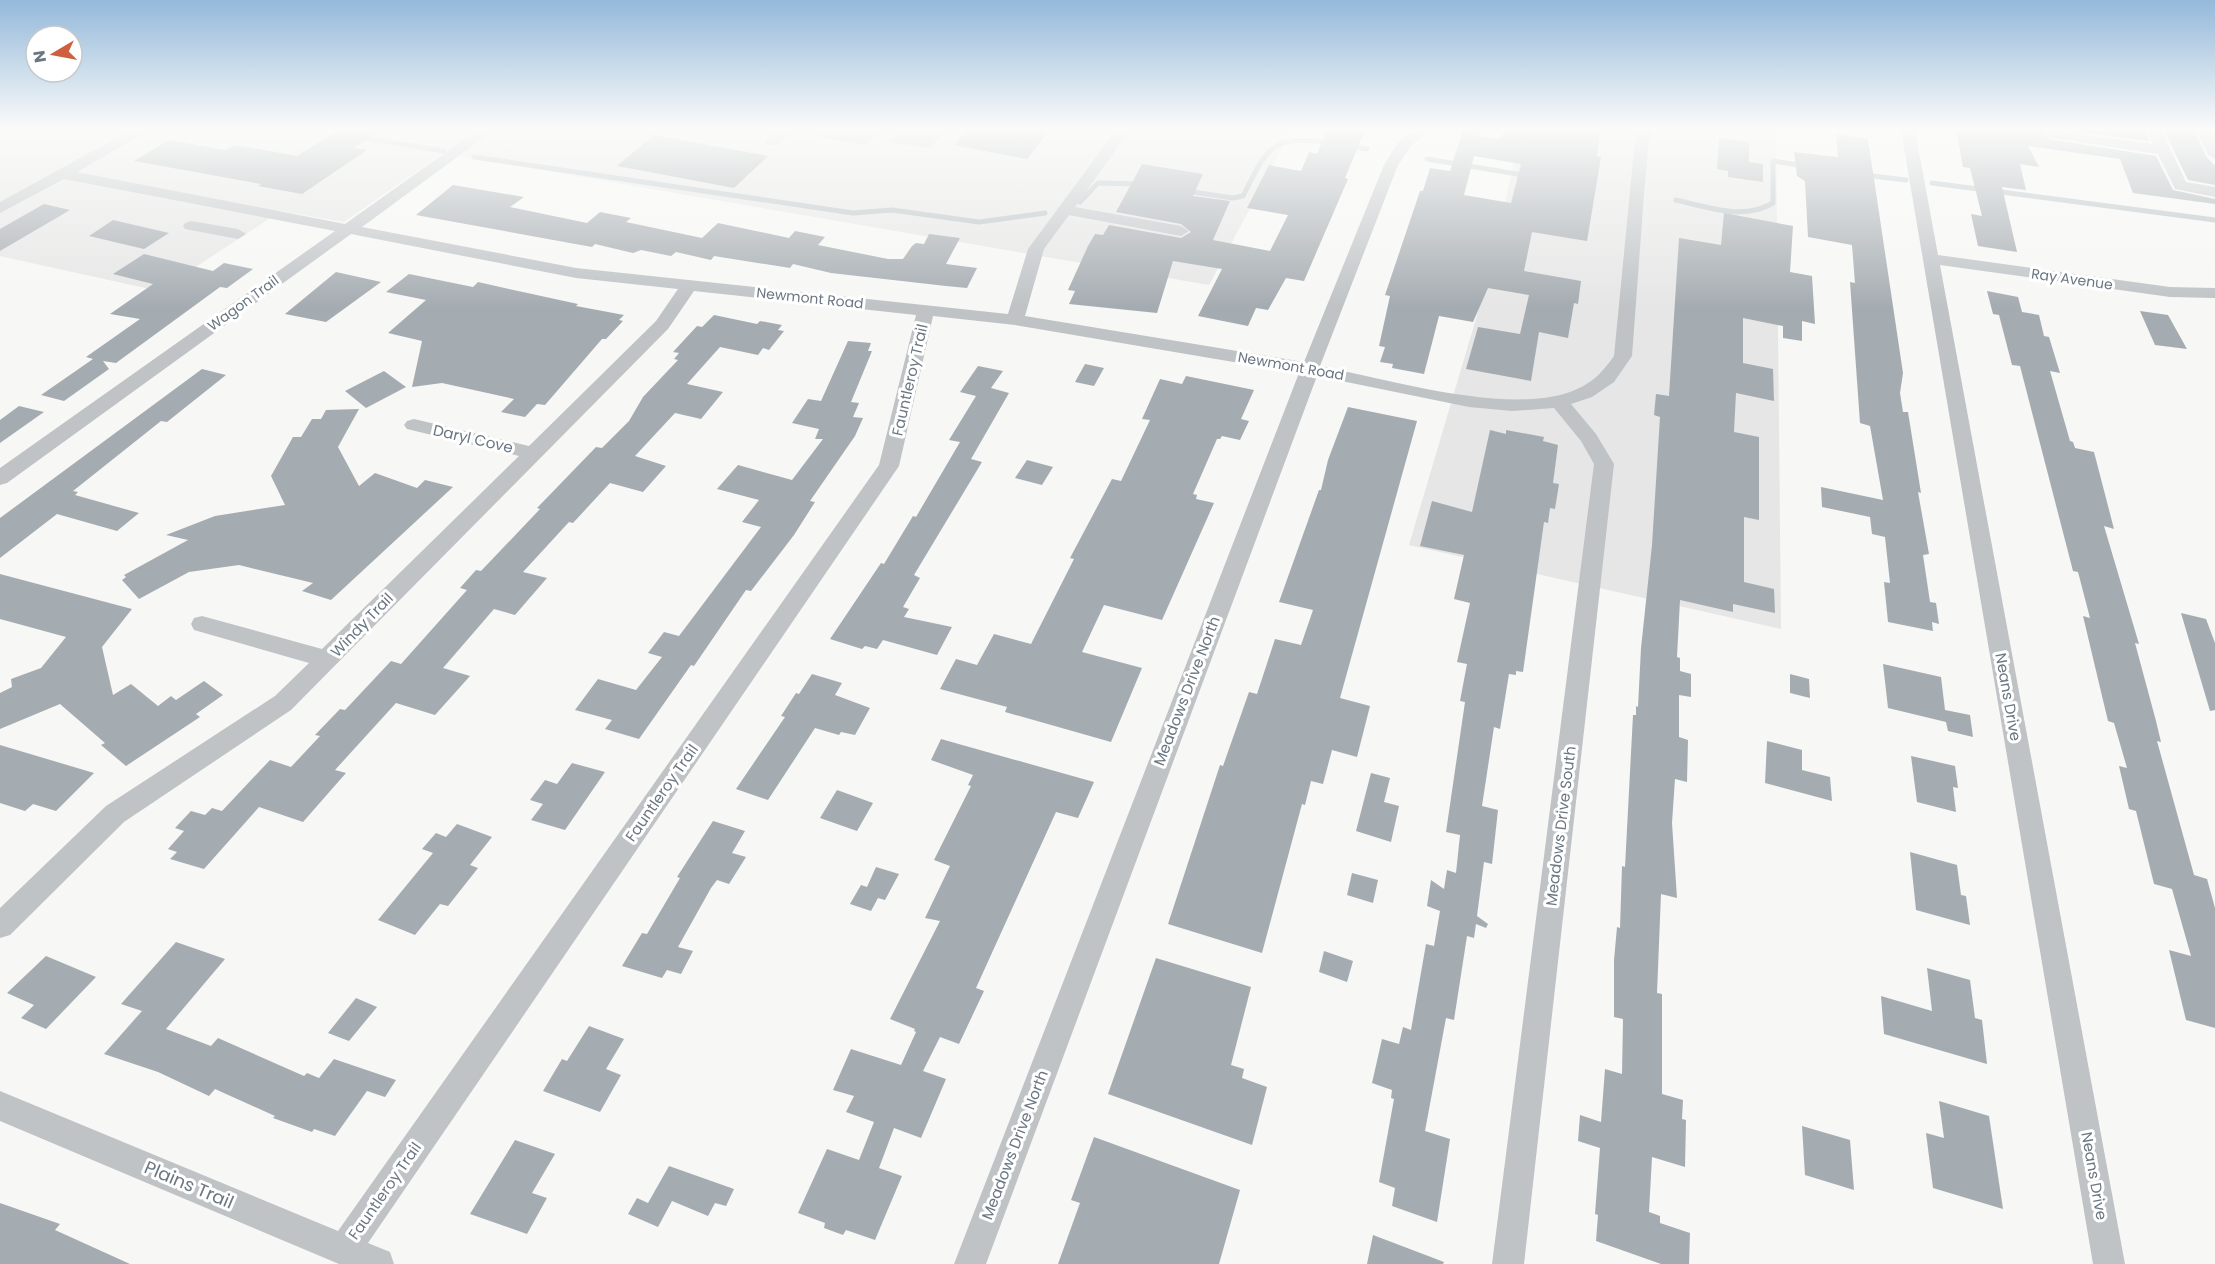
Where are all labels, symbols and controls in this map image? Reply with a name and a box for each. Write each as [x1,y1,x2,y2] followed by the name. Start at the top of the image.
[24,24,84,84] north arrow
[27,49,52,64] text: N
[2030,263,2114,295] street label: Ray Avenue
[203,270,283,336] street label: Wagon Trail
[755,282,865,314] street label: Newmont Road
[886,322,933,438] street label: Fauntleroy Trail
[1236,347,1346,385] street label: Newmont Road
[431,419,515,458] street label: Daryl Cove
[326,588,398,661] street label: Windy Trail
[1148,613,1225,769] street label: Meadows Drive North
[1990,651,2027,743] street label: Neans Drive
[620,740,703,846] street label: Fauntleroy Trail
[1540,745,1581,907] street label: Meadows Drive South
[976,1067,1053,1223] street label: Meadows Drive North
[2076,1130,2113,1222] street label: Neans Drive
[343,1138,426,1244] street label: Fauntleroy Trail
[141,1155,238,1215] street label: Plains Trail

